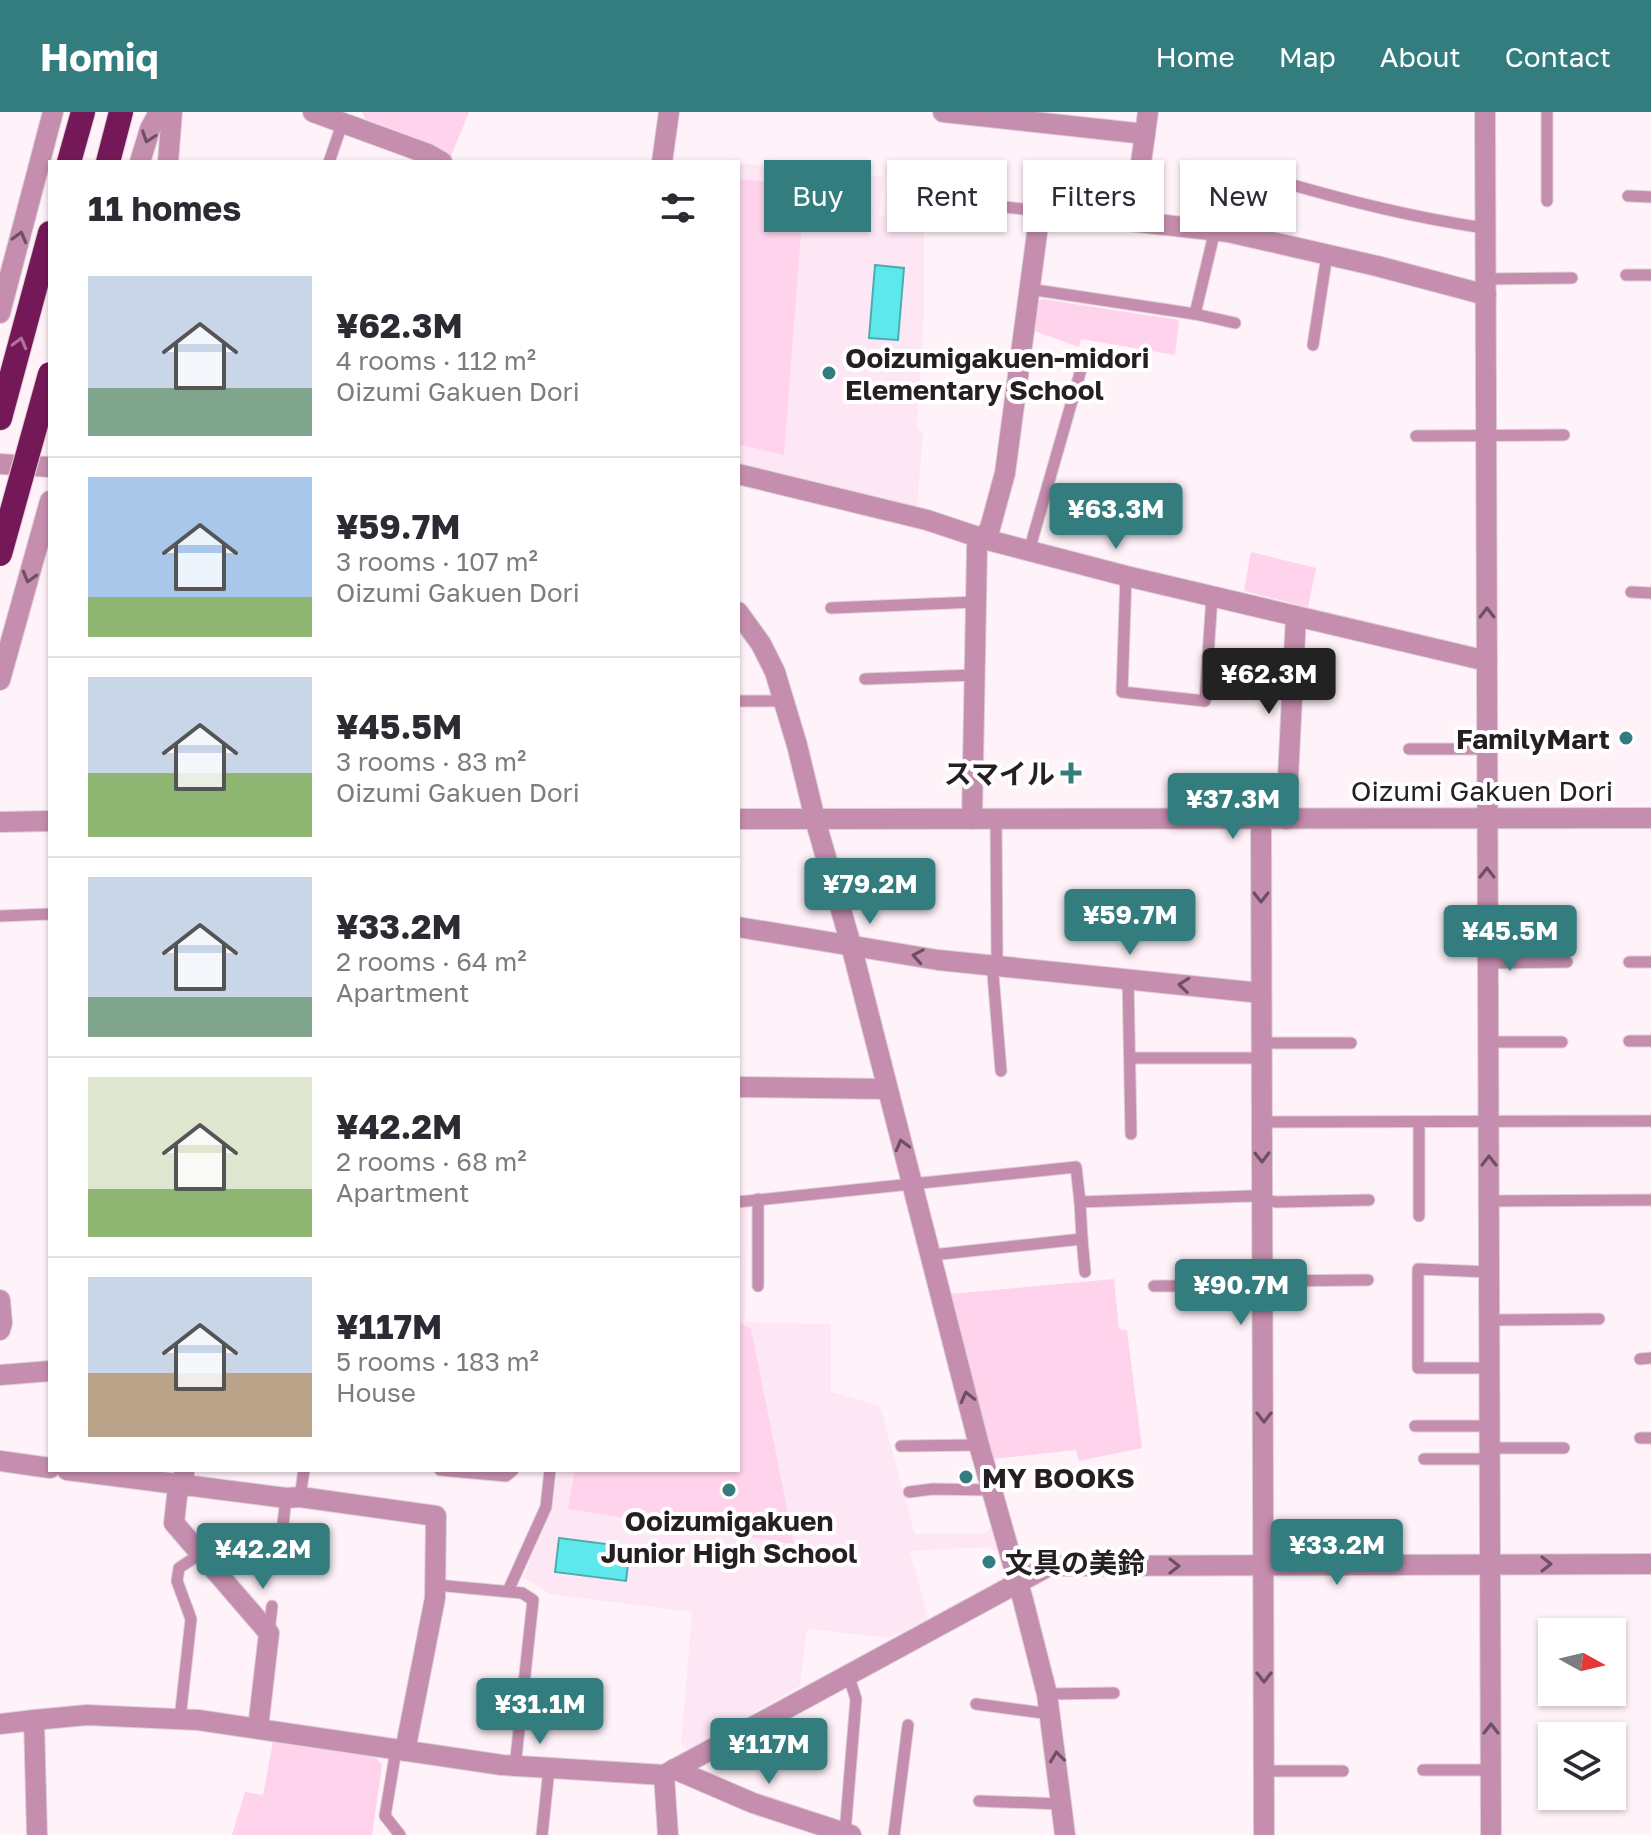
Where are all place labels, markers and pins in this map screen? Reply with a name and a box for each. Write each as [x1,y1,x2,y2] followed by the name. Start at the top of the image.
[845,341,1149,406] place label: Ooizumigakuen-midori Elementary School
[820,364,838,382] marker: Ooizumigakuen-midori Elementary School
[1051,483,1181,551] pin: ¥63.3M
[1204,648,1334,716] pin: ¥62.3M
[1456,722,1610,755] place label: FamilyMart
[1617,729,1635,747] marker: FamilyMart
[944,757,1055,790] place label: スマイル
[1062,764,1080,782] marker: スマイル
[1168,773,1298,841] pin: ¥37.3M
[805,858,935,926] pin: ¥79.2M
[1065,889,1195,957] pin: ¥59.7M
[1445,905,1575,973] pin: ¥45.5M
[1176,1259,1306,1327] pin: ¥90.7M
[982,1461,1135,1494] place label: MY BOOKS
[957,1468,975,1486] marker: MY BOOKS
[720,1481,738,1499] marker: Ooizumigakuen Junior High School
[601,1504,857,1569] place label: Ooizumigakuen Junior High School
[1272,1519,1402,1587] pin: ¥33.2M
[198,1523,328,1591] pin: ¥42.2M
[1005,1546,1145,1579] place label: 文具の美鈴
[980,1553,998,1571] marker: 文具の美鈴
[475,1678,605,1746] pin: ¥31.1M
[713,1718,825,1786] pin: ¥117M

